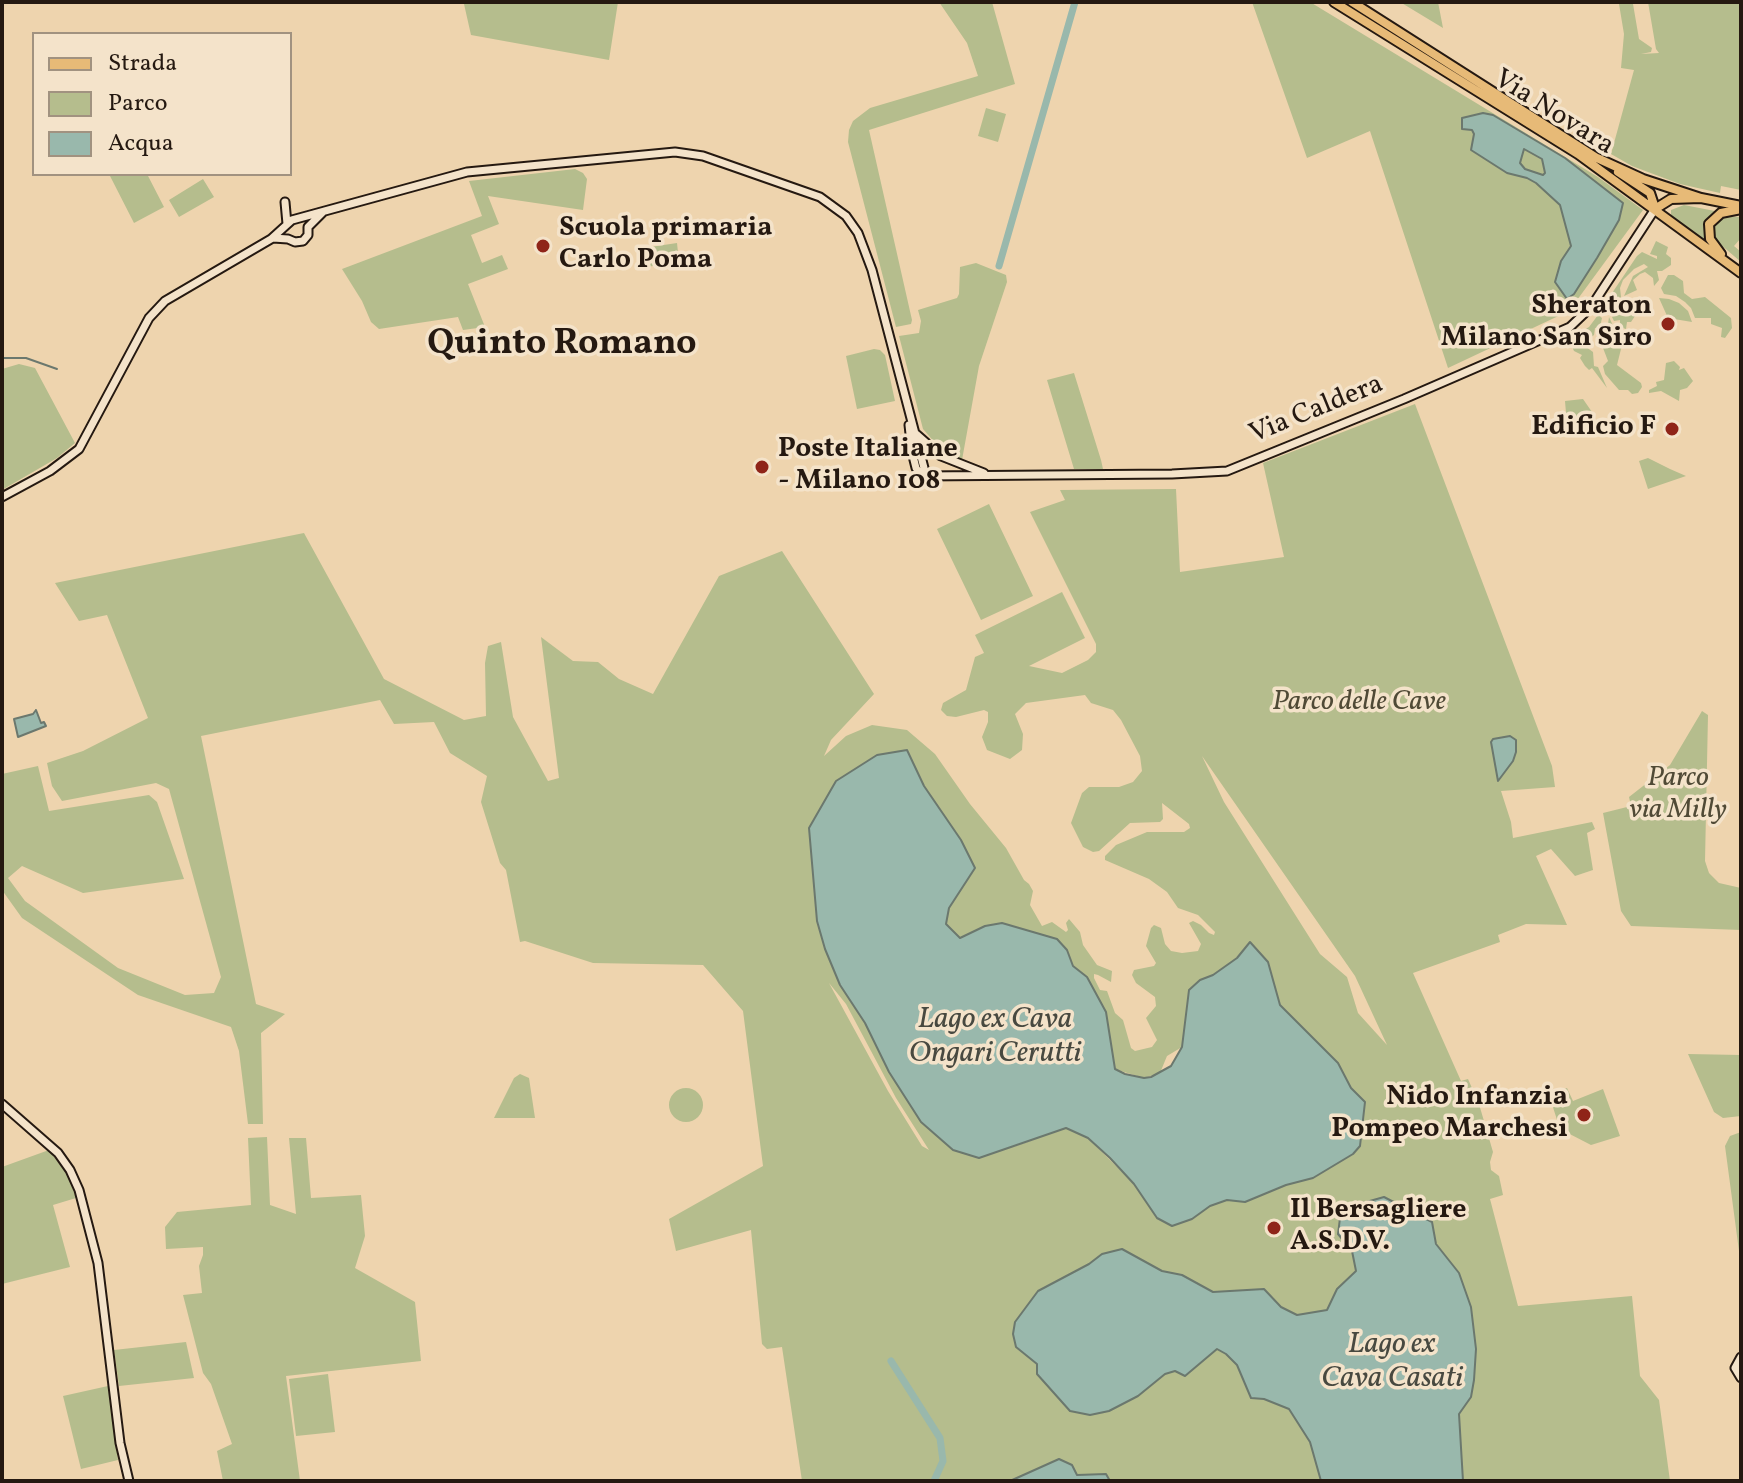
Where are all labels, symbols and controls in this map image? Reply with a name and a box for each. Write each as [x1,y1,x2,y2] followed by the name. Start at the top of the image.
[32,32,292,176] legend
[108,47,177,81] text: Strada
[1487,64,1619,164] street label: Via Novara
[108,87,167,121] text: Parco
[108,127,174,161] text: Acqua
[559,213,773,279] place label: Scuola primaria Carlo Poma
[534,237,552,255] marker: Scuola primaria Carlo Poma
[1441,291,1652,357] place label: Sheraton Milano San Siro
[1659,315,1677,333] marker: Sheraton Milano San Siro
[427,324,697,368] district label: Quinto Romano
[1245,369,1389,453] street label: Via Caldera
[1531,412,1656,446] place label: Edificio F
[1663,420,1681,438] marker: Edificio F
[778,434,958,500] place label: Poste Italiane - Milano 108
[753,458,771,476] marker: Poste Italiane - Milano 108
[1272,687,1446,721] park label: Parco delle Cave
[1629,763,1727,829] park label: Parco via Milly
[909,1003,1081,1074] water label: Lago ex Cava Ongari Cerutti
[1331,1082,1568,1148] place label: Nido Infanzia Pompeo Marchesi
[1575,1106,1593,1124] marker: Nido Infanzia Pompeo Marchesi
[1290,1195,1467,1261] place label: Il Bersagliere A.S.D.V.
[1265,1219,1283,1237] marker: Il Bersagliere A.S.D.V.
[1321,1328,1463,1398] water label: Lago ex Cava Casati

